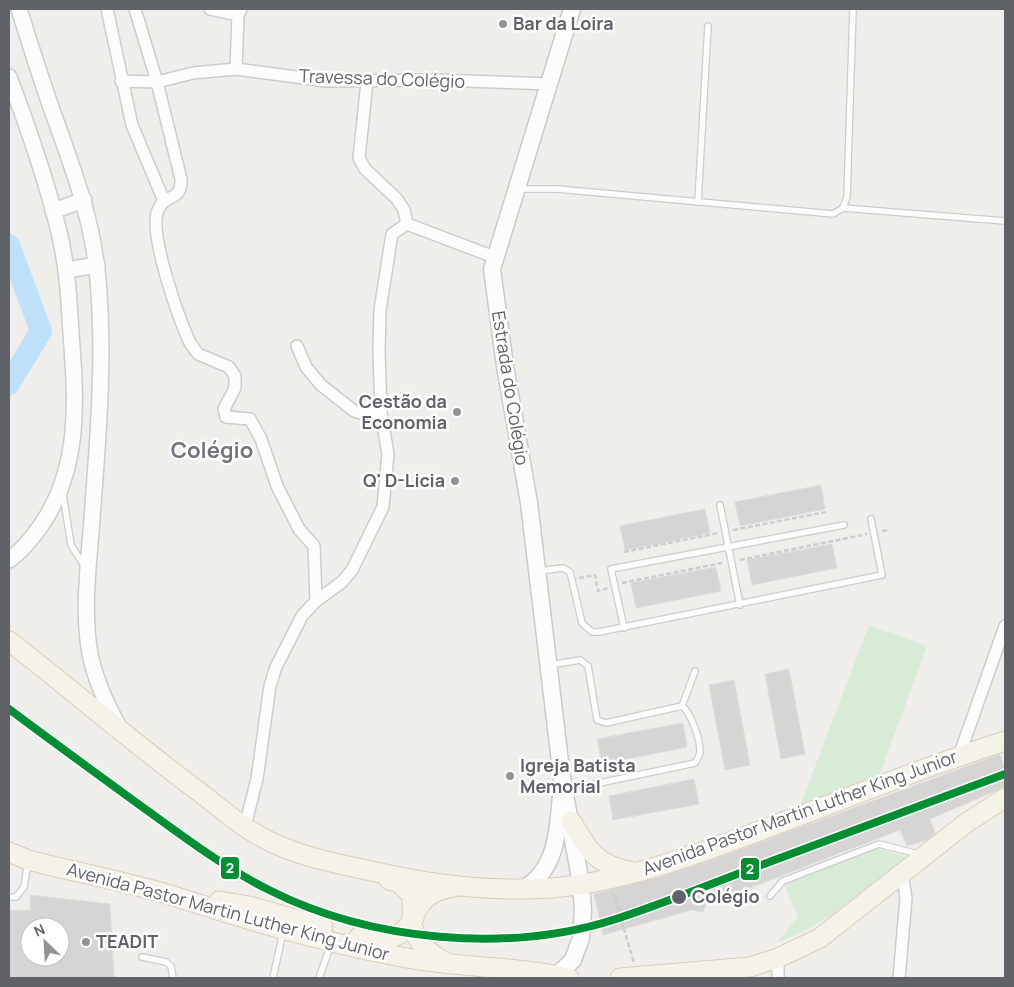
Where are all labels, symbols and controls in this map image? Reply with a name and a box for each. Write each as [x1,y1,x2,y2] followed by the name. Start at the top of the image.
[513,11,614,35] place label: Bar da Loira
[497,18,509,30] marker: Bar da Loira
[299,63,465,93] street label: Travessa do Colégio
[487,309,535,467] street label: Estrada do Colégio
[359,389,447,434] place label: Cestão da Economia
[451,406,463,418] marker: Cestão da Economia
[171,435,253,465] district label: Colégio
[363,468,445,492] place label: Q' D-Licia
[449,475,461,487] marker: Q' D-Licia
[639,744,961,880] street label: Avenida Pastor Martin Luther King Junior
[520,753,636,798] place label: Igreja Batista Memorial
[504,770,516,782] marker: Igreja Batista Memorial
[64,856,393,966] street label: Avenida Pastor Martin Luther King Junior
[220,856,240,880] line badge: 2
[740,857,760,881] line badge: 2
[226,858,234,877] text: 2
[746,859,754,878] text: 2
[692,884,760,908] place label: Colégio
[670,888,688,906] marker: Colégio
[20,917,70,967] north arrow
[31,919,48,941] text: N
[96,929,158,953] place label: TEADIT
[80,936,92,948] marker: TEADIT

